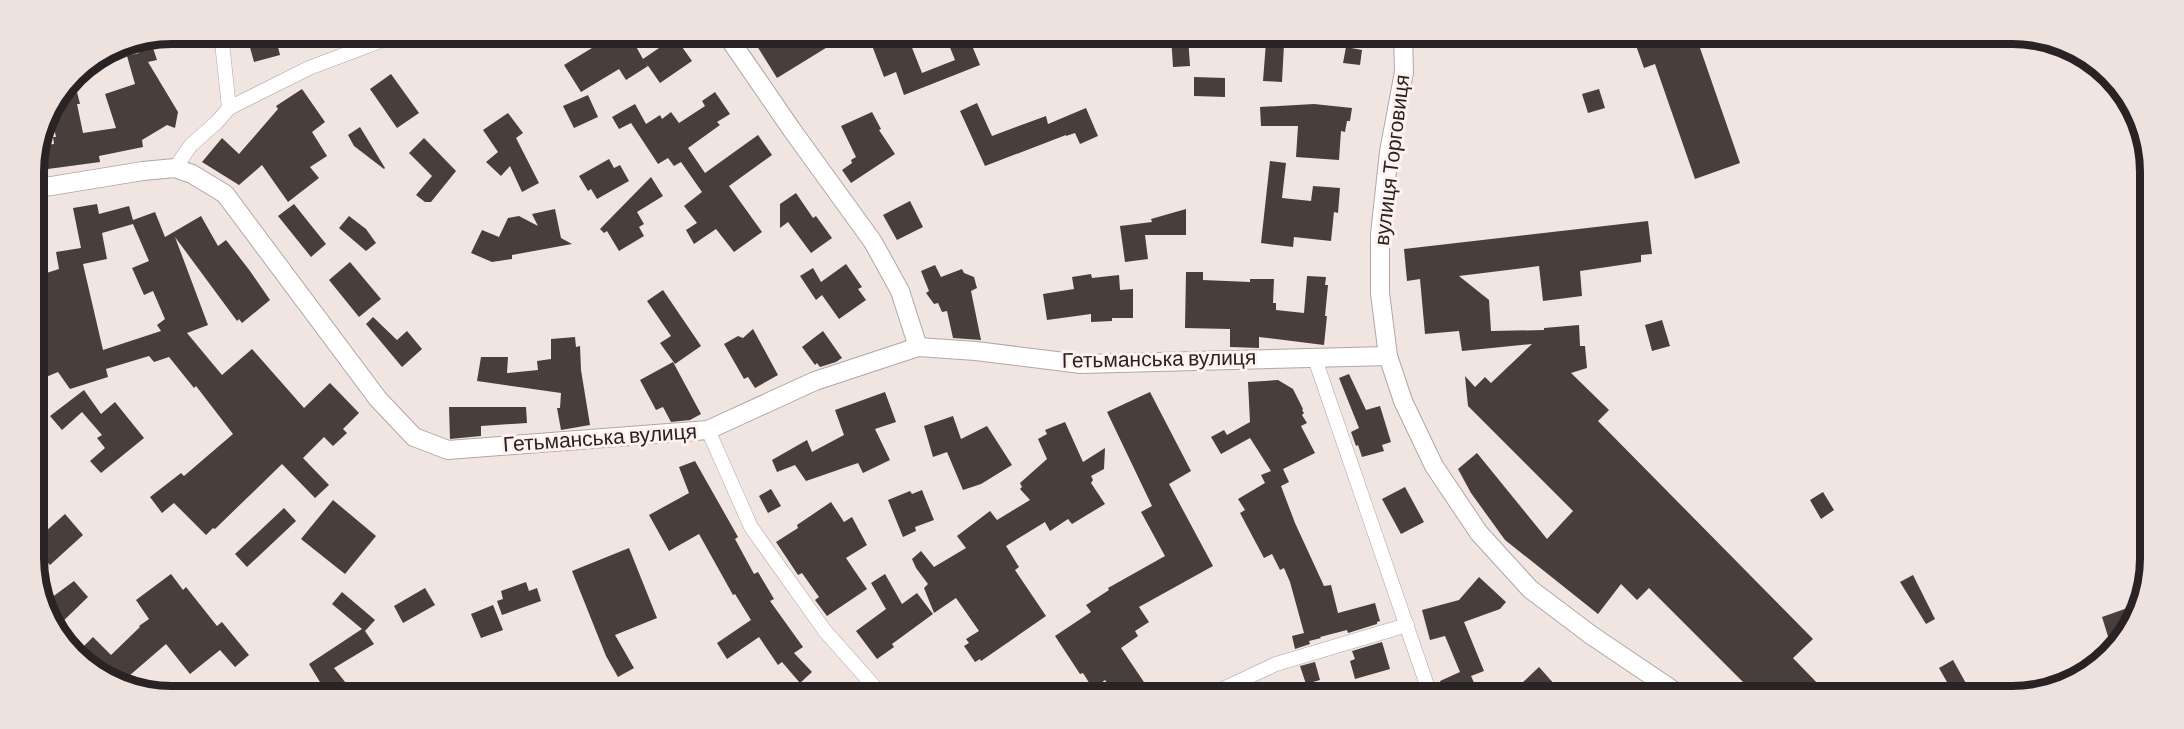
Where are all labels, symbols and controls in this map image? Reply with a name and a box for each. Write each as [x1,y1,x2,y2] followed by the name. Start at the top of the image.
[1368,73,1413,247] street label: вулиця Торговиця
[1062,343,1256,372] street label: Гетьманська вулиця
[502,417,698,456] street label: Гетьманська вулиця

